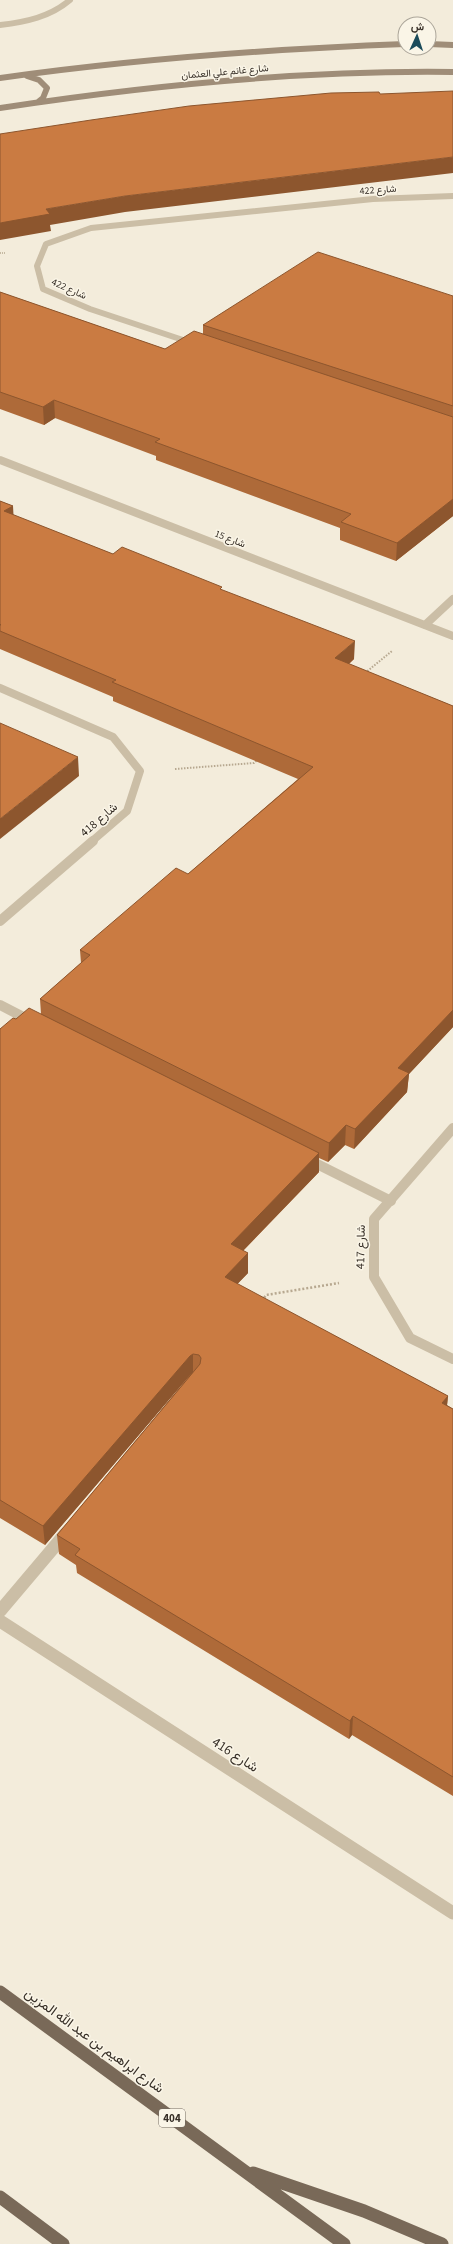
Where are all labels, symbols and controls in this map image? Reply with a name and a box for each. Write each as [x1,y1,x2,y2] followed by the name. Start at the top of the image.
[397,16,437,56] north arrow
[411,19,424,34] text: ش
[181,61,269,84] street label: شارع غانم علي العثمان
[359,182,397,198] street label: شارع 422
[49,275,89,303] street label: شارع 422
[213,527,248,551] street label: شارع 15
[77,799,121,841] street label: شارع 418
[352,1225,370,1269] street label: شارع 417
[208,1732,262,1778] street label: شارع 416
[20,1984,168,2098] street label: شارع ابراهيم بن عبد الله المزين
[159,2109,185,2127] road number: 404

